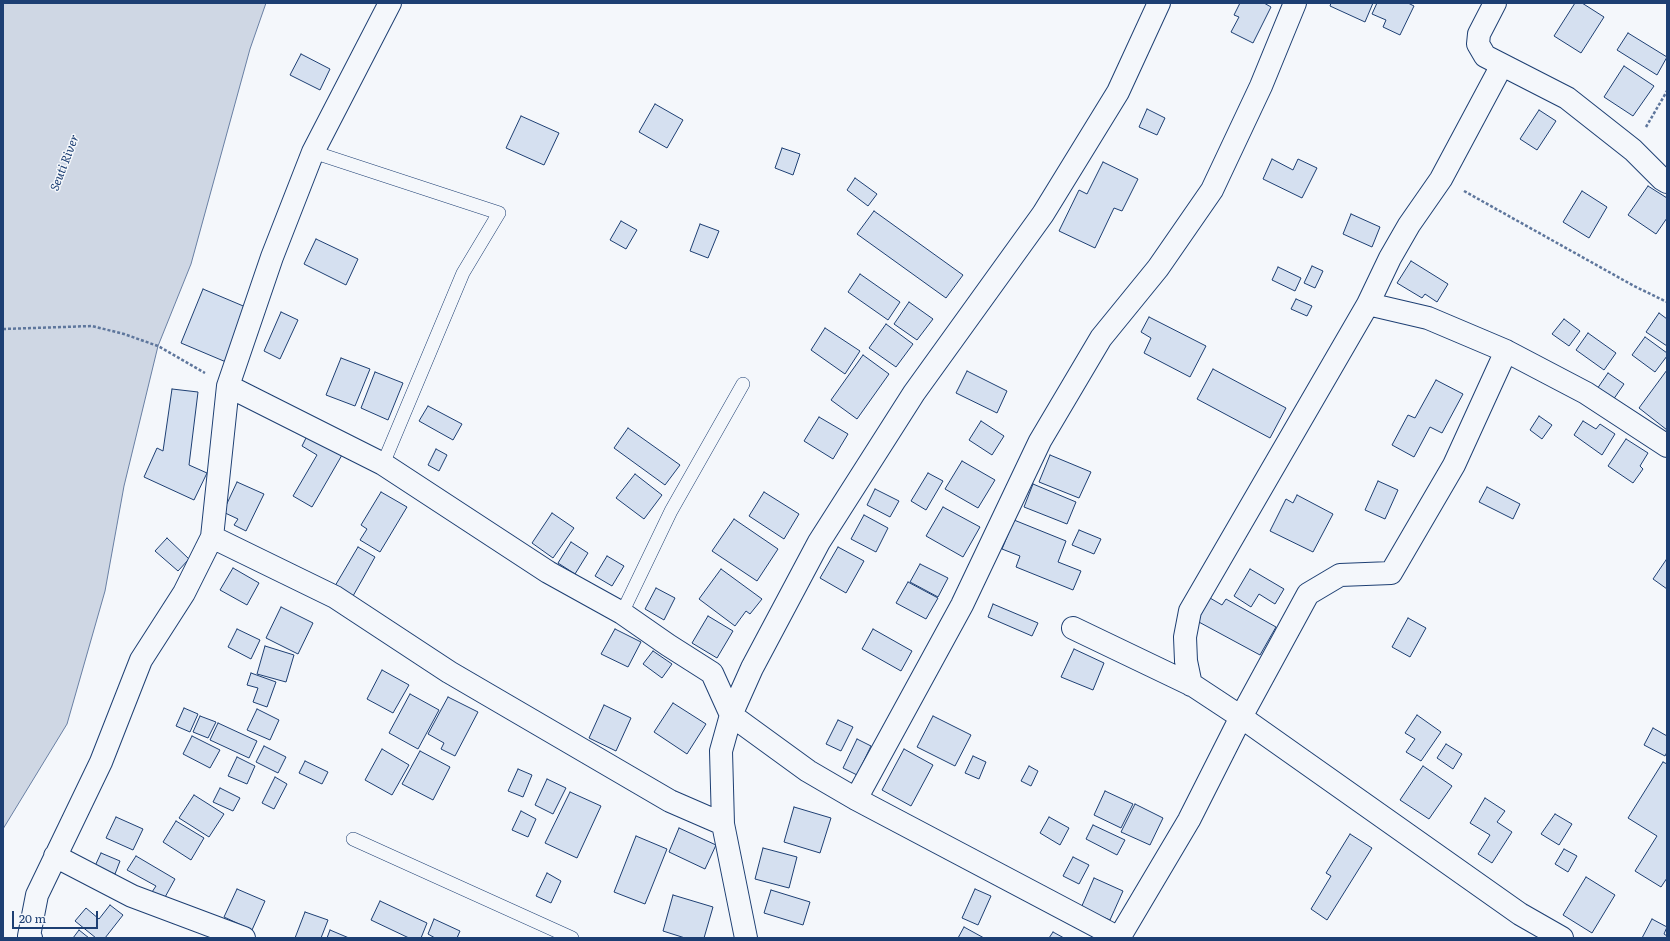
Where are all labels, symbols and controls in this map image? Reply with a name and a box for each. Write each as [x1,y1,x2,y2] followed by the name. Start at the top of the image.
[48,133,82,193] water label: Seuti River
[14,903,100,929] scale bar
[19,909,46,927] text: 20 m

